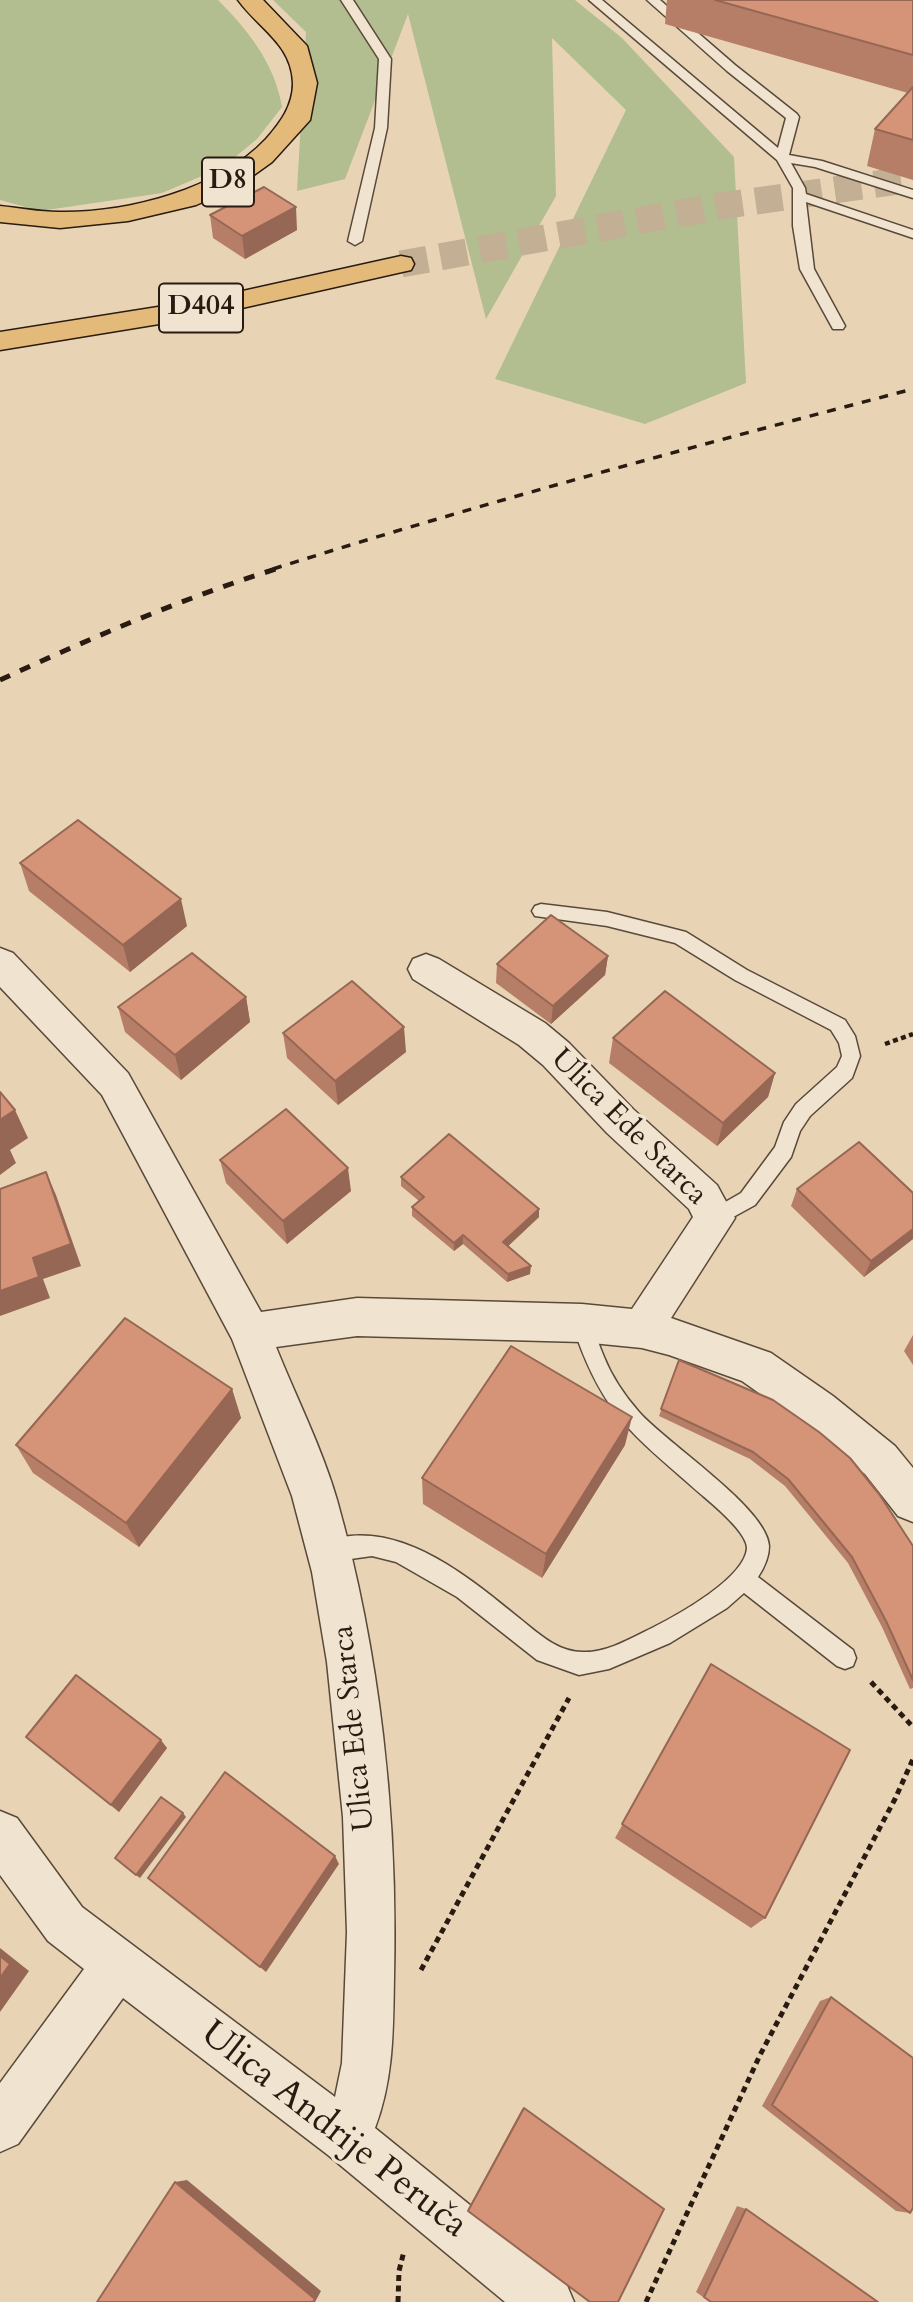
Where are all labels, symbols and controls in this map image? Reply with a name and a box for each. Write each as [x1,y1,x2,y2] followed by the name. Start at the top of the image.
[202,158,254,206] road number: D8
[159,284,243,332] road number: D404
[542,1042,714,1214] street label: Ulica Ede Starca
[326,1623,384,1833] street label: Ulica Ede Starca
[191,2013,475,2249] street label: Ulica Andrije Peruča

